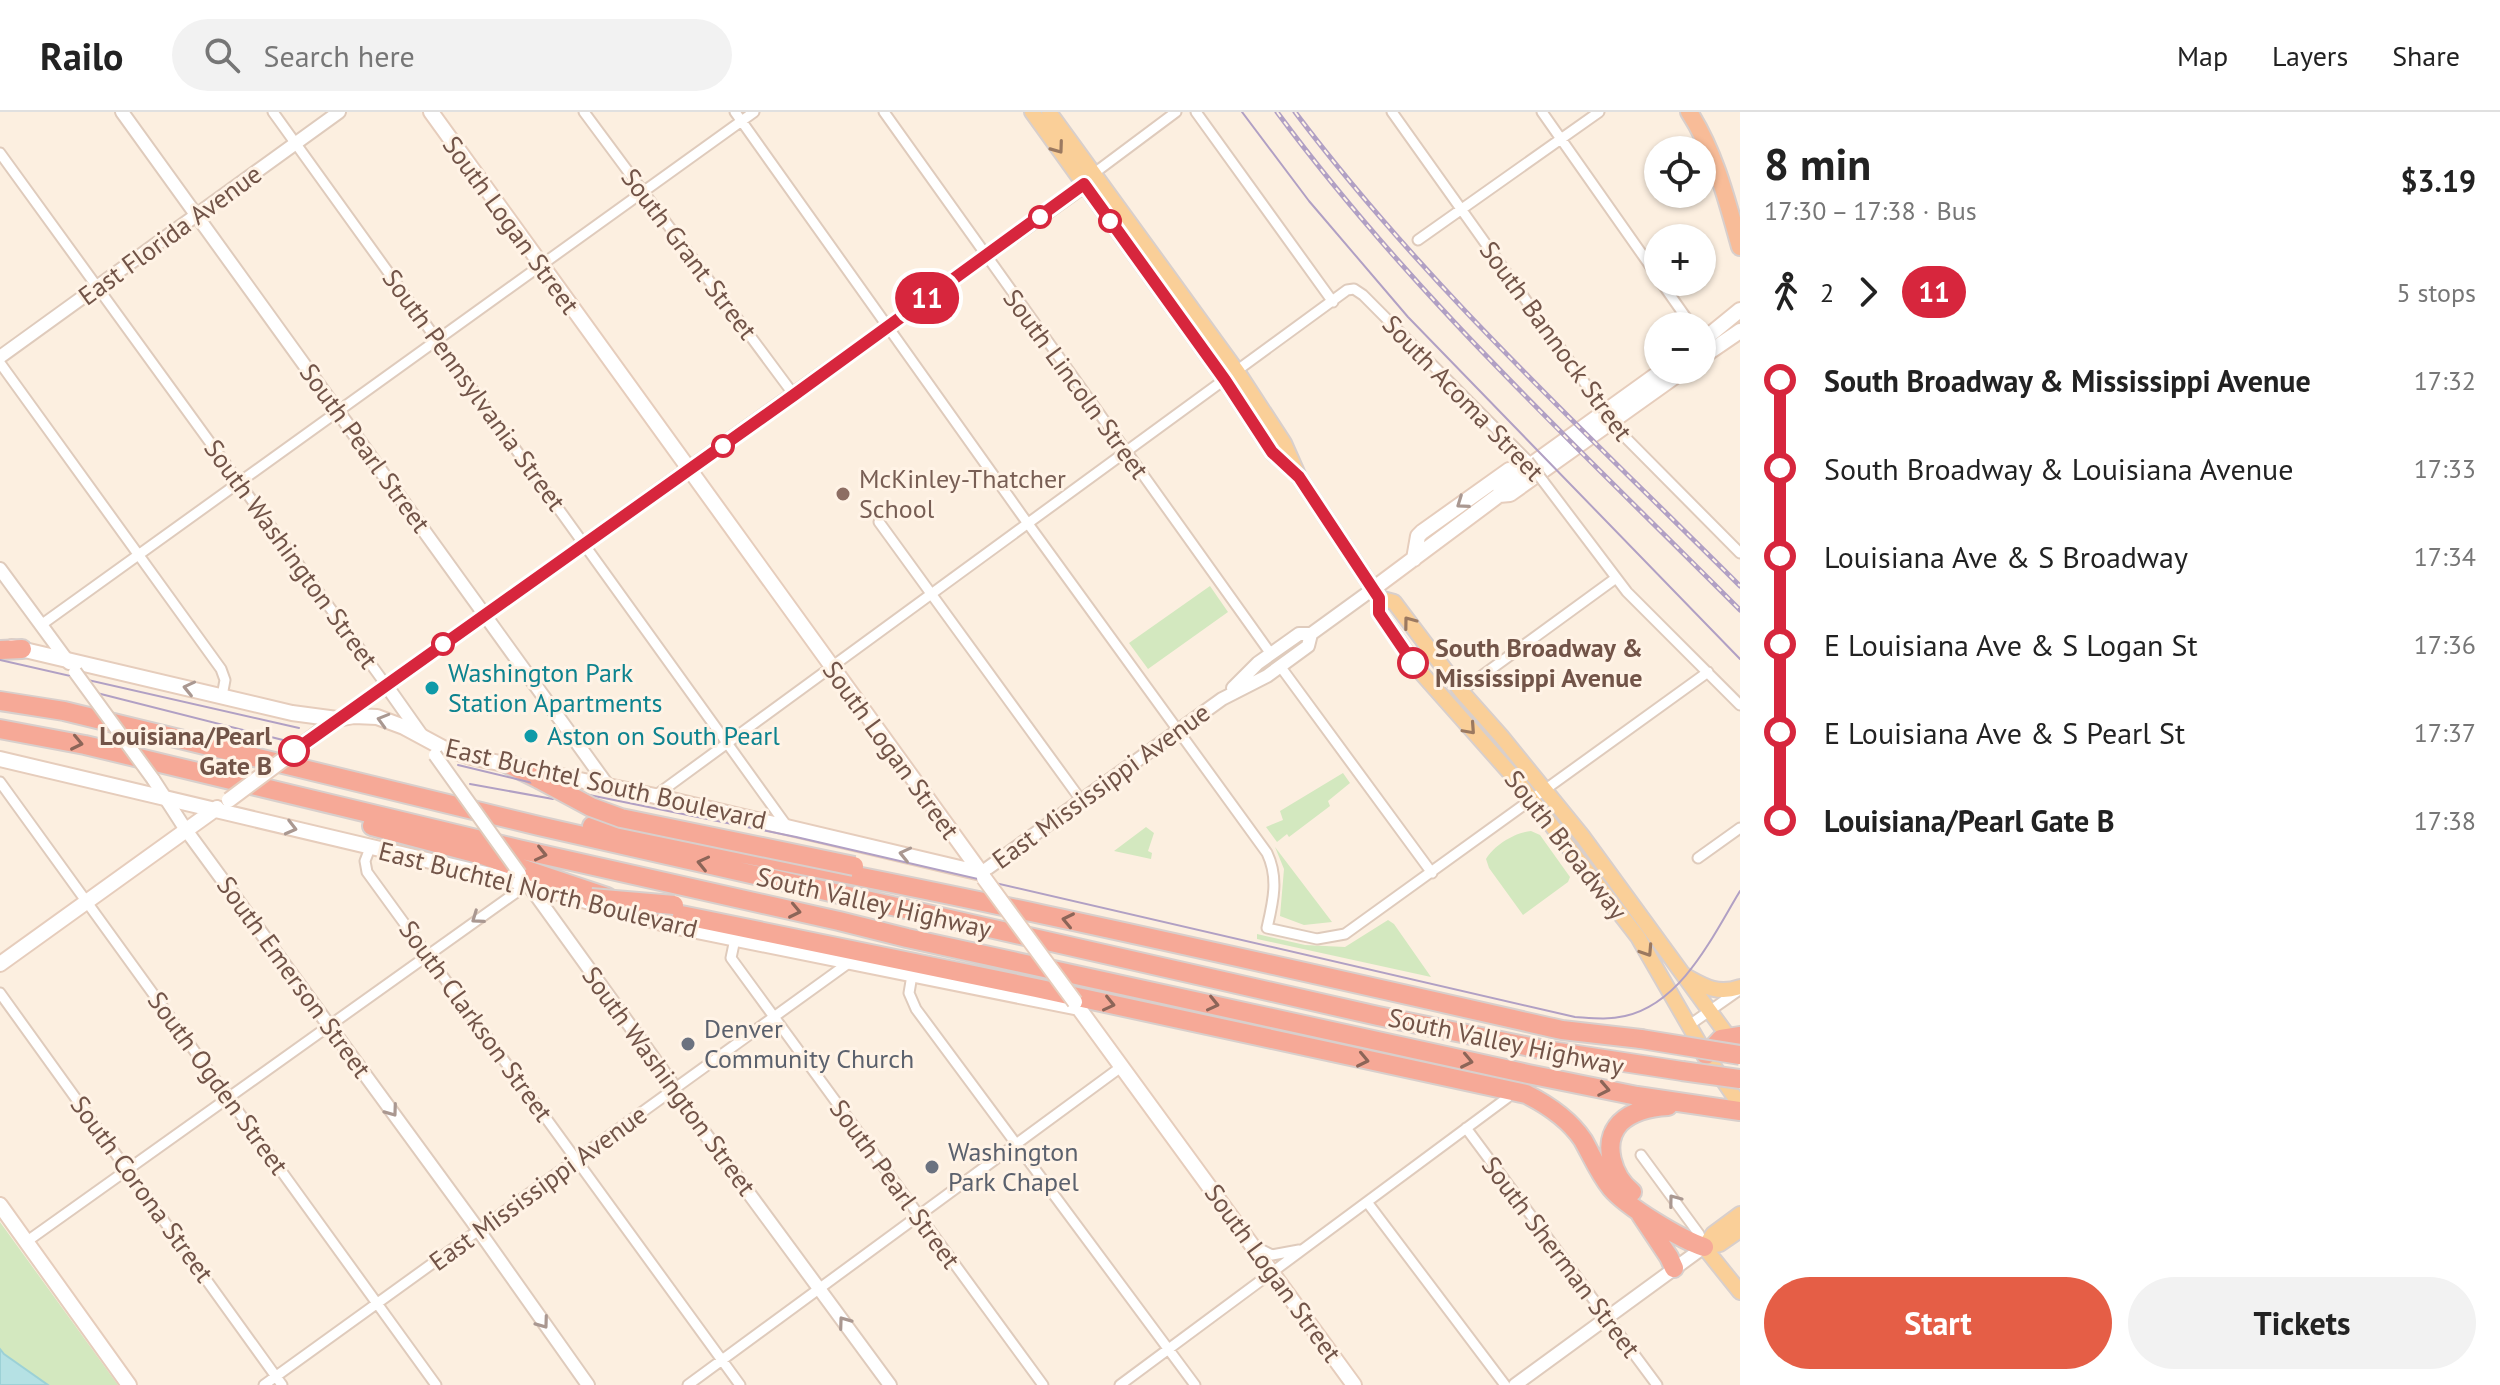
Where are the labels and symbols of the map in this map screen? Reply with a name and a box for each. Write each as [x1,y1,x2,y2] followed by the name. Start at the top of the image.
[436,129,587,320] street label: South Logan Street
[1048,139,1063,154] one-way arrow
[72,157,268,312] street label: East Florida Avenue
[614,162,765,346] street label: South Grant Street
[1029,206,1051,228] unlabelled marker
[1099,210,1121,232] unlabelled marker
[1473,234,1640,447] street label: South Bannock Street
[376,262,573,517] street label: South Pennsylvania Street
[891,272,963,324] line badge: 11
[996,282,1156,485] street label: South Lincoln Street
[1376,308,1551,488] street label: South Acoma Street
[293,357,438,539] street label: South Pearl Street
[197,433,386,675] street label: South Washington Street
[712,435,734,457] unlabelled marker
[859,462,1066,525] place label: McKinley-Thatcher School
[834,485,852,503] marker: McKinley-Thatcher School
[1457,493,1471,508] one-way arrow
[1404,616,1418,631] one-way arrow
[1435,631,1643,694] place label: South Broadway & Mississippi Avenue
[432,633,454,655] unlabelled marker
[1398,648,1428,678] marker: South Broadway & Mississippi Avenue
[816,654,967,845] street label: South Logan Street
[448,656,662,719] place label: Washington Park Station Apartments
[423,679,441,697] marker: Washington Park Station Apartments
[183,681,196,698] one-way arrow
[985,695,1216,876] street label: East Mississippi Avenue
[377,712,391,729] one-way arrow
[99,719,272,782] place label: Louisiana/Pearl Gate B
[547,719,780,752] place label: Aston on South Pearl
[1461,719,1475,734] one-way arrow
[522,727,540,745] marker: Aston on South Pearl
[442,731,770,837] street label: East Buchtel South Boulevard
[69,734,83,751] one-way arrow
[279,736,309,766] marker: Louisiana/Pearl Gate B
[1498,763,1635,926] street label: South Broadway
[283,819,297,836] one-way arrow
[375,834,701,945] street label: East Buchtel North Boulevard
[534,845,548,862] one-way arrow
[899,846,912,863] one-way arrow
[697,855,711,872] one-way arrow
[753,859,995,946] street label: South Valley Highway
[210,869,379,1084] street label: South Emerson Street
[788,902,801,919] one-way arrow
[472,908,486,923] one-way arrow
[1062,912,1075,929] one-way arrow
[392,914,561,1128] street label: South Clarkson Street
[1638,942,1653,957] one-way arrow
[575,960,764,1202] street label: South Washington Street
[141,985,296,1181] street label: South Ogden Street
[1101,995,1115,1012] one-way arrow
[1206,995,1219,1012] one-way arrow
[1385,1000,1627,1083] street label: South Valley Highway
[704,1012,914,1075] place label: Denver Community Church
[679,1035,697,1053] marker: Denver Community Church
[1355,1051,1369,1068] one-way arrow
[1459,1052,1473,1069] one-way arrow
[1597,1080,1610,1097] one-way arrow
[64,1089,221,1289] street label: South Corona Street
[823,1093,968,1275] street label: South Pearl Street
[422,1097,653,1278] street label: East Mississippi Avenue
[382,1103,397,1117] one-way arrow
[948,1135,1079,1198] place label: Washington Park Chapel
[1475,1150,1648,1364] street label: South Sherman Street
[923,1158,941,1176] marker: Washington Park Chapel
[1198,1177,1349,1368] street label: South Logan Street
[1670,1195,1684,1209] one-way arrow
[533,1314,548,1328] one-way arrow
[839,1316,854,1331] one-way arrow

